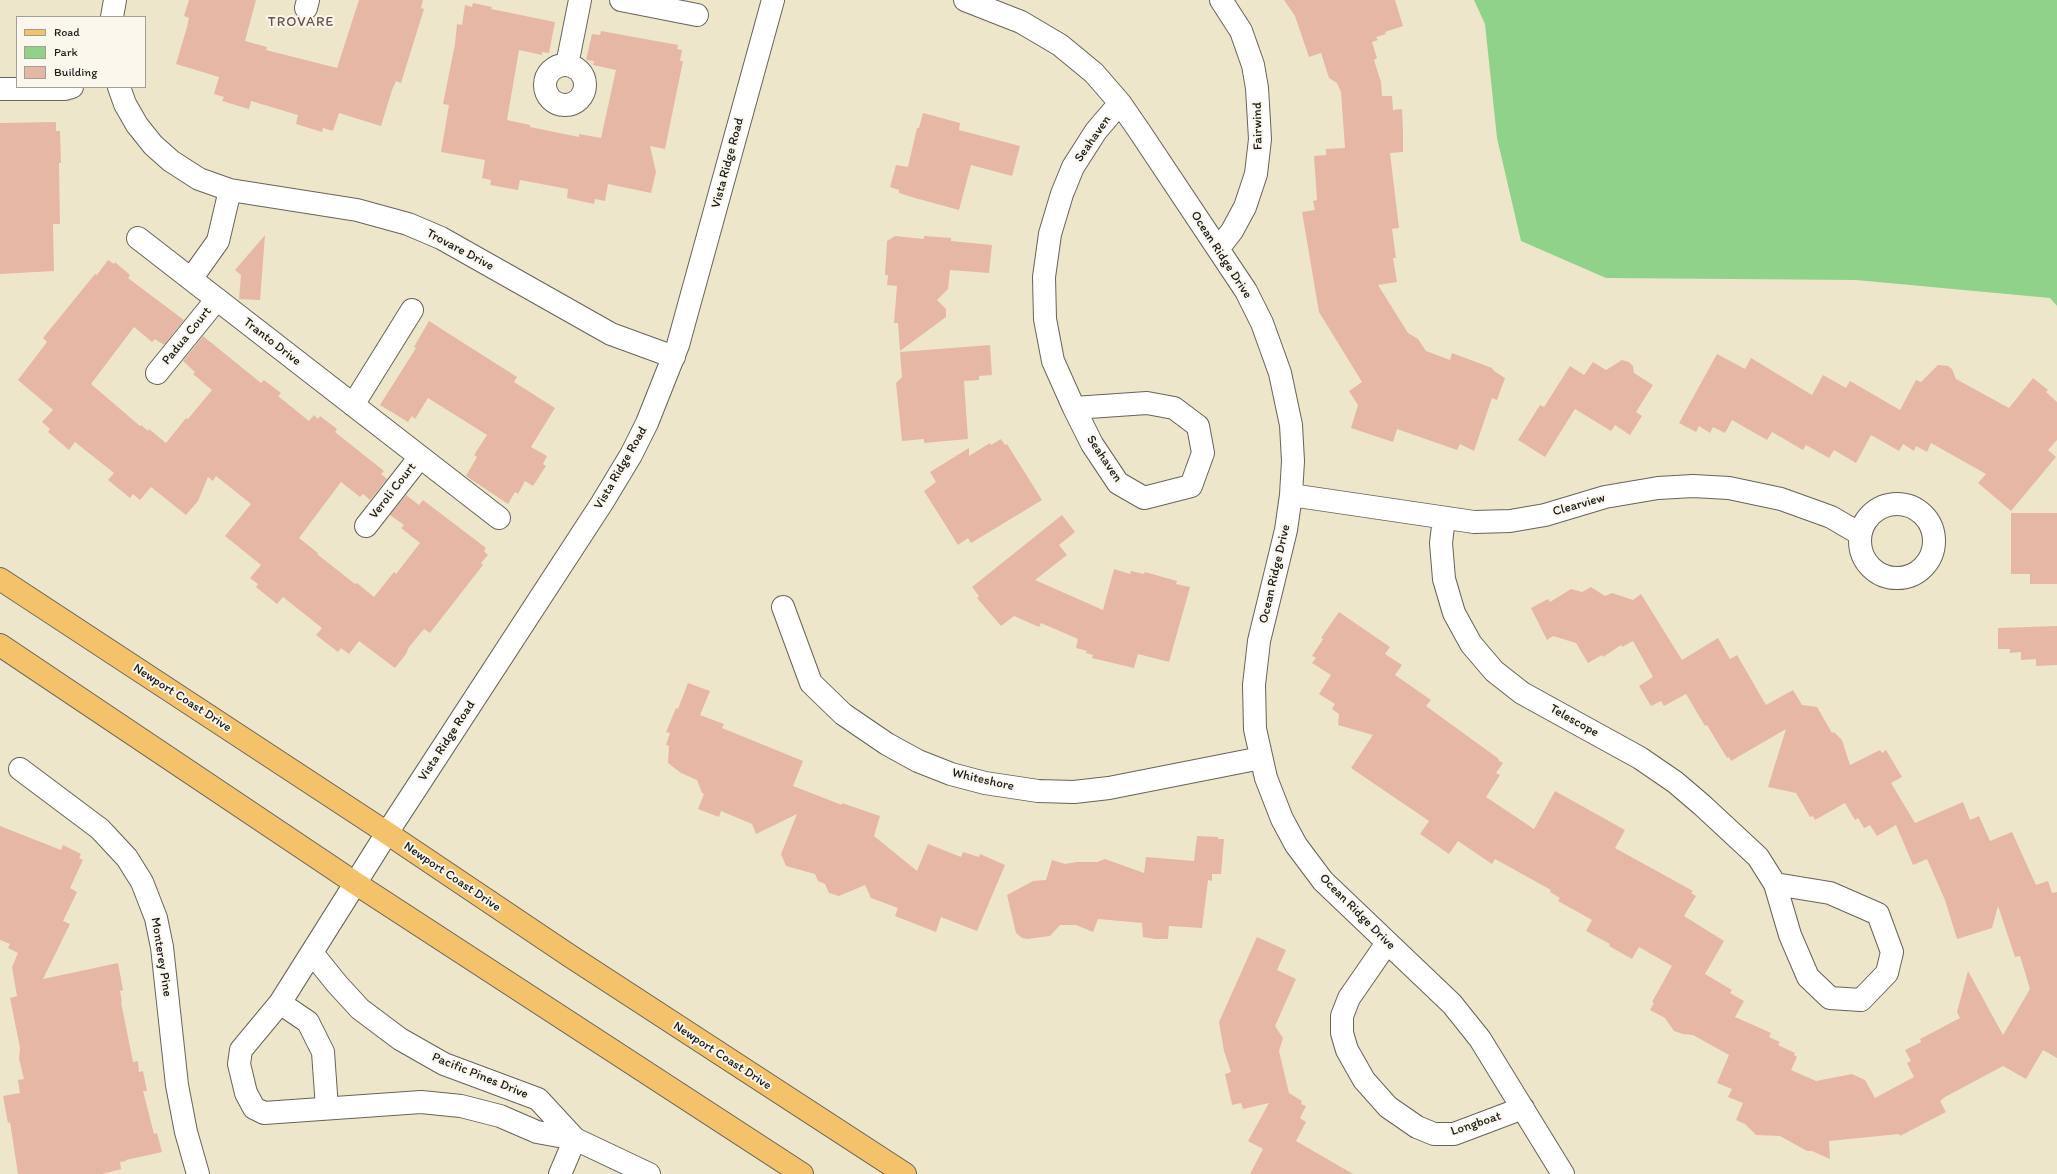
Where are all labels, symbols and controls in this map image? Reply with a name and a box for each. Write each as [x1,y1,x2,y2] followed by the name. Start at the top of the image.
[267,14,335,30] district label: TROVARE
[16,16,146,88] legend
[54,25,80,39] text: Road
[54,45,78,59] text: Park
[54,65,97,79] text: Building
[1250,102,1266,150] street label: Fairwind
[1071,113,1115,165] street label: Seahaven
[708,116,748,210] street label: Vista Ridge Road
[1187,208,1255,302] street label: Ocean Ridge Drive
[424,226,496,274] street label: Trovare Drive
[159,304,215,368] street label: Padua Court
[240,315,304,369] street label: Tranto Drive
[591,424,651,512] street label: Vista Ridge Road
[1083,433,1125,485] street label: Seahaven
[366,460,420,522] street label: Veroli Court
[1551,490,1607,520] street label: Clearview
[1256,523,1294,625] street label: Ocean Ridge Drive
[130,660,234,736] street label: Newport Coast Drive
[415,698,479,784] street label: Vista Ridge Road
[1547,701,1601,741] street label: Telescope
[951,765,1015,795] street label: Whiteshore
[400,839,504,915] street label: Newport Coast Drive
[1316,871,1398,953] street label: Ocean Ridge Drive
[147,916,175,998] street label: Monterey Pine
[670,1018,774,1094] street label: Newport Coast Drive
[430,1050,530,1102] street label: Pacific Pines Drive
[1449,1109,1503,1139] street label: Longboat

